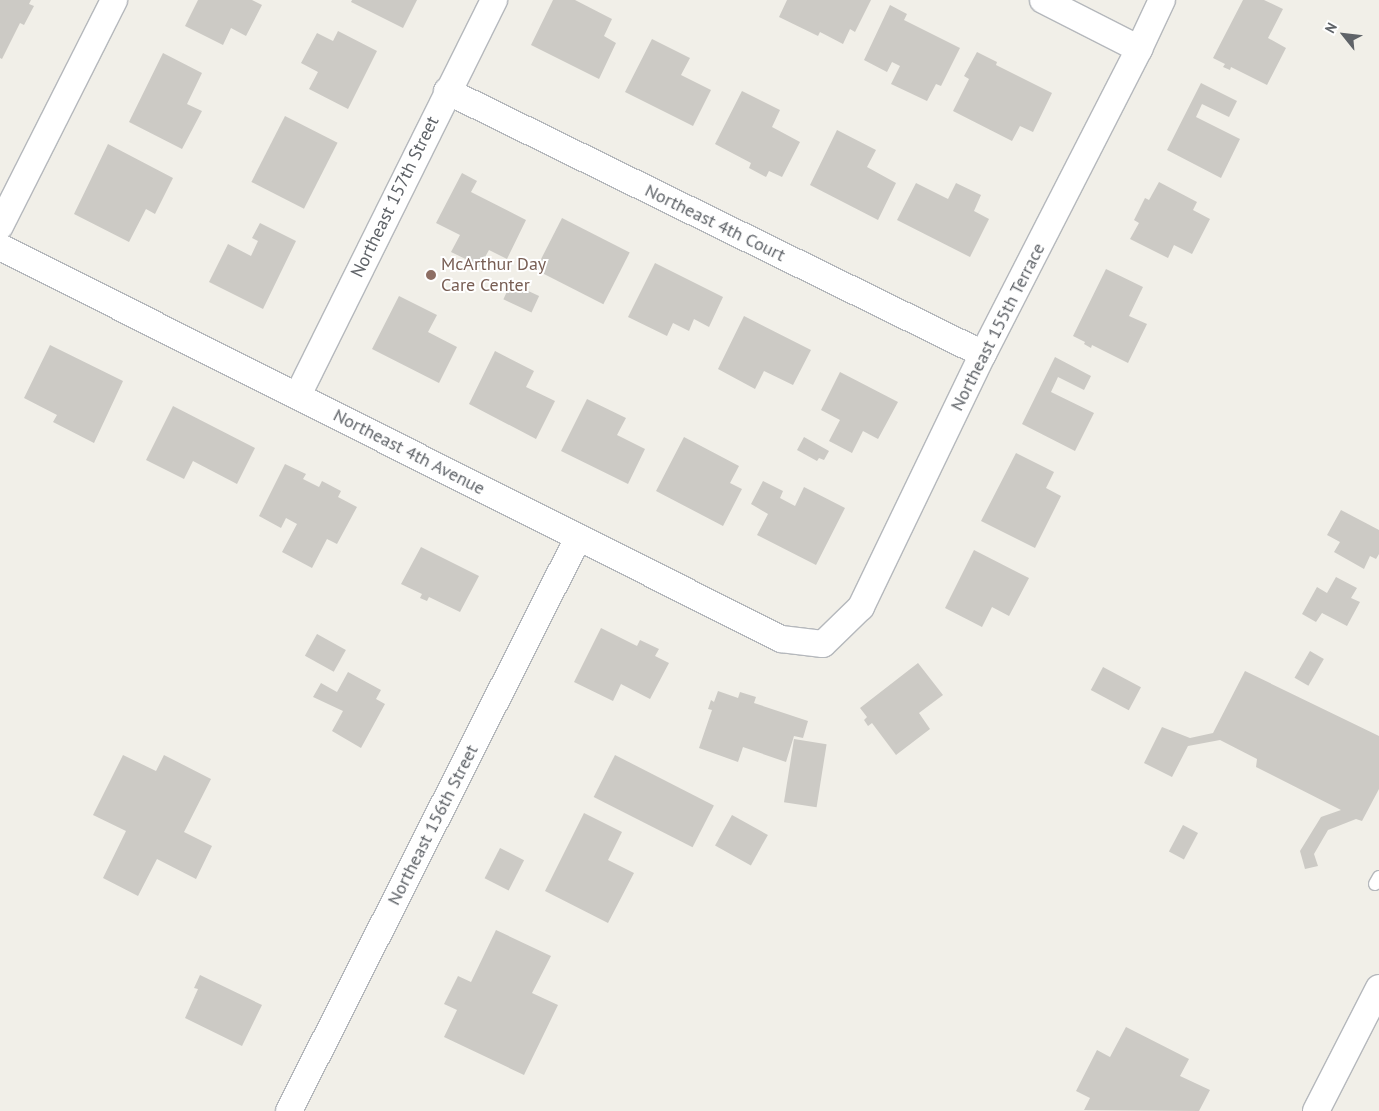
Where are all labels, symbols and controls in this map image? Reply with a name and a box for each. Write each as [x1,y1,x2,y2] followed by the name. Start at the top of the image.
[1319,10,1369,60] north arrow
[1321,19,1341,36] text: N
[347,113,443,281] street label: Northeast 157th Street
[641,180,789,266] street label: Northeast 4th Court
[946,239,1050,415] street label: Northeast 155th Terrace
[441,254,546,296] place label: McArthur Day Care Center
[425,269,437,281] marker: McArthur Day Care Center
[329,404,489,500] street label: Northeast 4th Avenue
[383,741,483,909] street label: Northeast 156th Street

